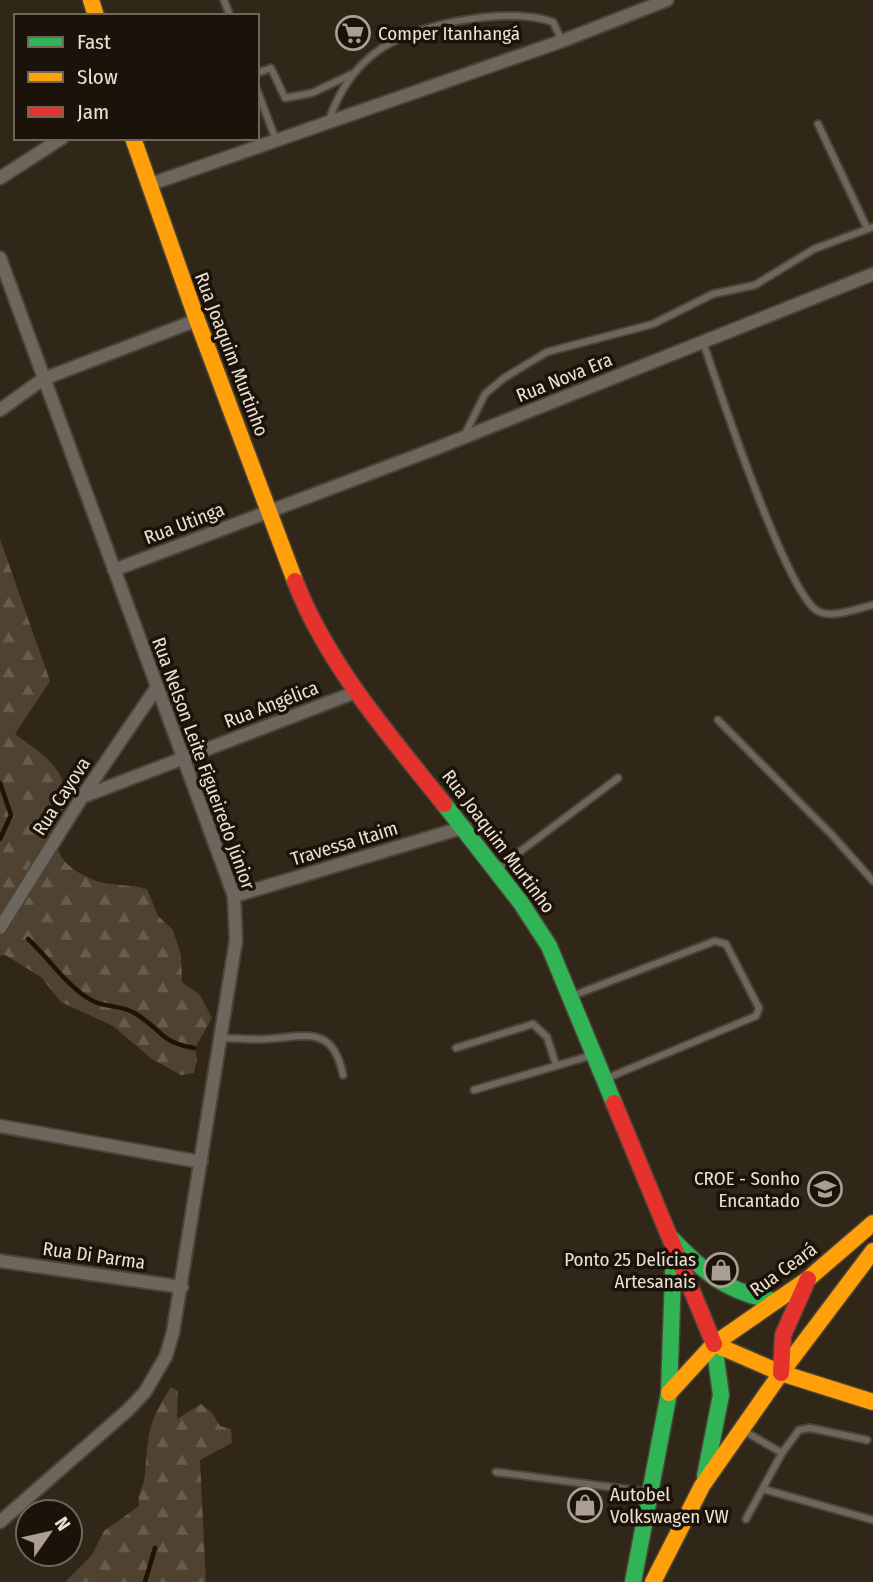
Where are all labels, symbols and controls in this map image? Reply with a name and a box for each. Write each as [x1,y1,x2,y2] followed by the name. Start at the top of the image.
[14,14,259,140] legend
[334,14,372,52] supermarket icon: Comper Itanhangá
[378,22,520,45] place label: Comper Itanhangá
[77,29,111,55] text: Fast
[77,64,118,90] text: Slow
[77,99,109,125] text: Jam
[190,269,273,439] street label: Rua Joaquim Murtinho
[513,348,616,407] street label: Rua Nova Era
[141,498,228,549] street label: Rua Utinga
[147,634,260,893] street label: Rua Nelson Leite Figueiredo Júnior
[221,676,322,733] street label: Rua Angélica
[28,753,95,840] street label: Rua Cayova
[437,765,560,917] street label: Rua Joaquim Murtinho
[288,816,400,871] street label: Travessa Itaim
[694,1167,800,1212] place label: CROE - Sonho Encantado
[806,1170,844,1208] school or university icon: CROE - Sonho Encantado
[41,1237,147,1274] street label: Rua Di Parma
[745,1237,821,1301] street label: Rua Ceará
[564,1248,696,1293] place label: Ponto 25 Delícias Artesanais
[702,1251,740,1289] shop icon: Ponto 25 Delícias Artesanais
[610,1483,729,1528] place label: Autobel Volkswagen VW
[566,1486,604,1524] shop icon: Autobel Volkswagen VW
[14,1498,84,1568] north arrow
[50,1513,75,1535] text: N

